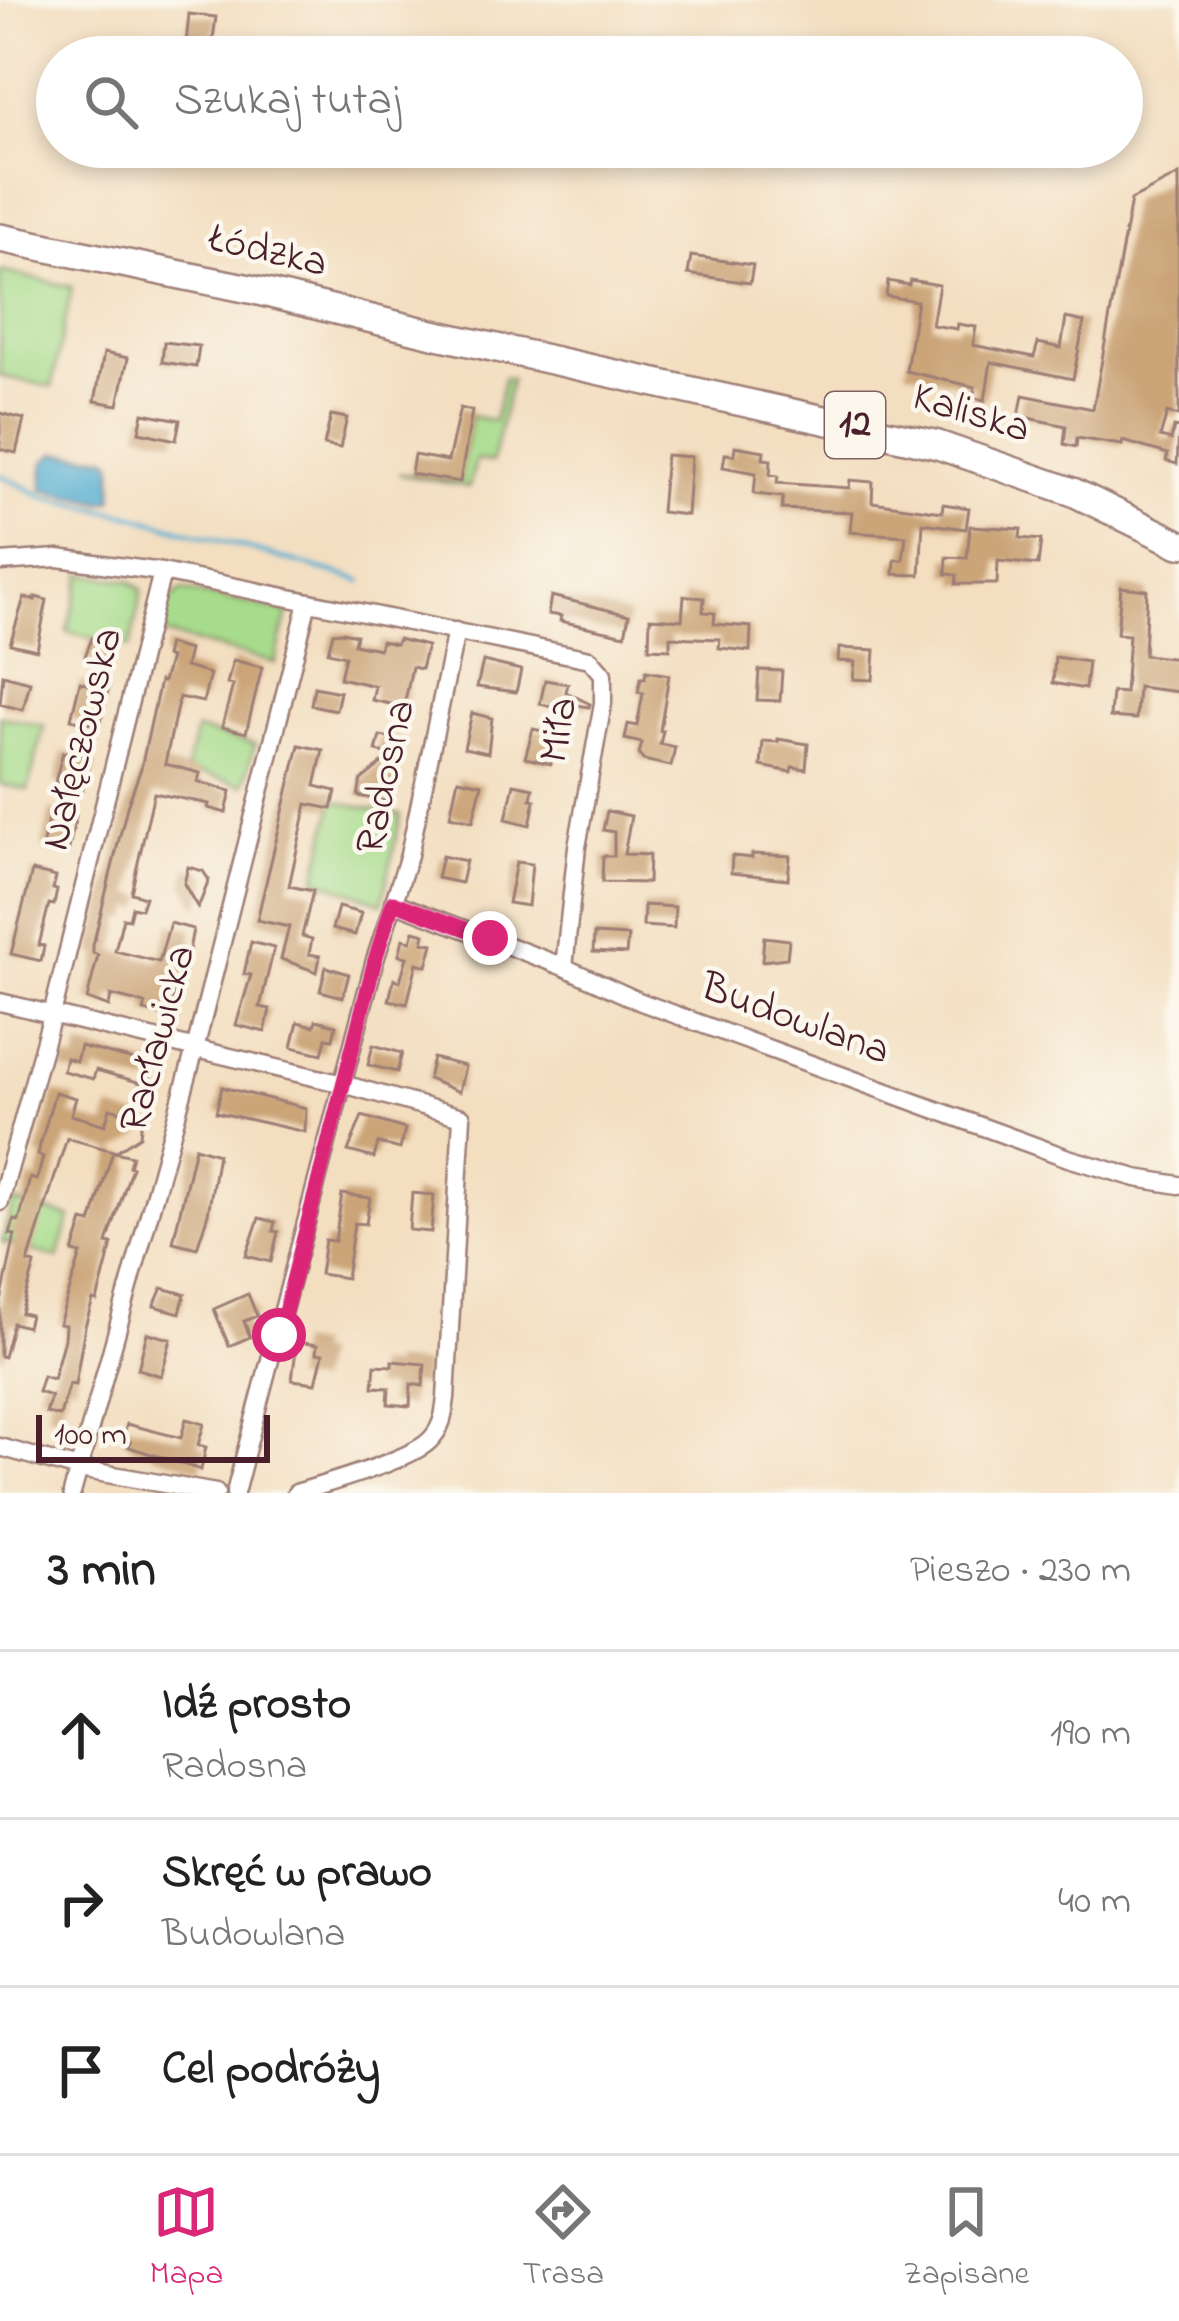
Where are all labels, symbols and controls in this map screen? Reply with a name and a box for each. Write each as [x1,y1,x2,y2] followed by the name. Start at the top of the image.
[36,36,1143,168] search box
[78,69,144,135] icon: search
[174,69,401,135] text: Szukaj tutaj
[202,209,333,295] street label: Łódzka
[905,367,1037,461] street label: Kaliska
[825,392,885,458] road number: 12
[26,621,140,857] street label: Nałęczowska
[525,693,595,767] street label: Miła
[341,694,433,860] street label: Radosna
[463,911,517,965] route end
[105,939,213,1139] street label: Racławicka
[691,957,898,1082] street label: Budowlana
[252,1308,306,1362] route start
[36,1409,270,1462] scale bar
[54,1412,127,1460] text: 100 m
[48,1534,156,1609] text: 3 min
[910,1543,1131,1600] text: Pieszo · 230 m
[162,1673,351,1739] text: Idź prosto
[48,1702,114,1768] icon: ahead
[1050,1706,1131,1763] text: 190 m
[162,1739,307,1796] text: Radosna
[162,1841,432,1907] text: Skręć w prawo
[48,1870,114,1936] icon: right
[1058,1874,1131,1931] text: 40 m
[162,1907,345,1964] text: Budowlana
[48,2038,114,2104] icon: arrive
[162,2038,380,2104] text: Cel podróży
[150,2179,223,2299] tab: Mapa
[522,2179,604,2299] tab: Trasa
[903,2179,1029,2299] tab: Zapisane

